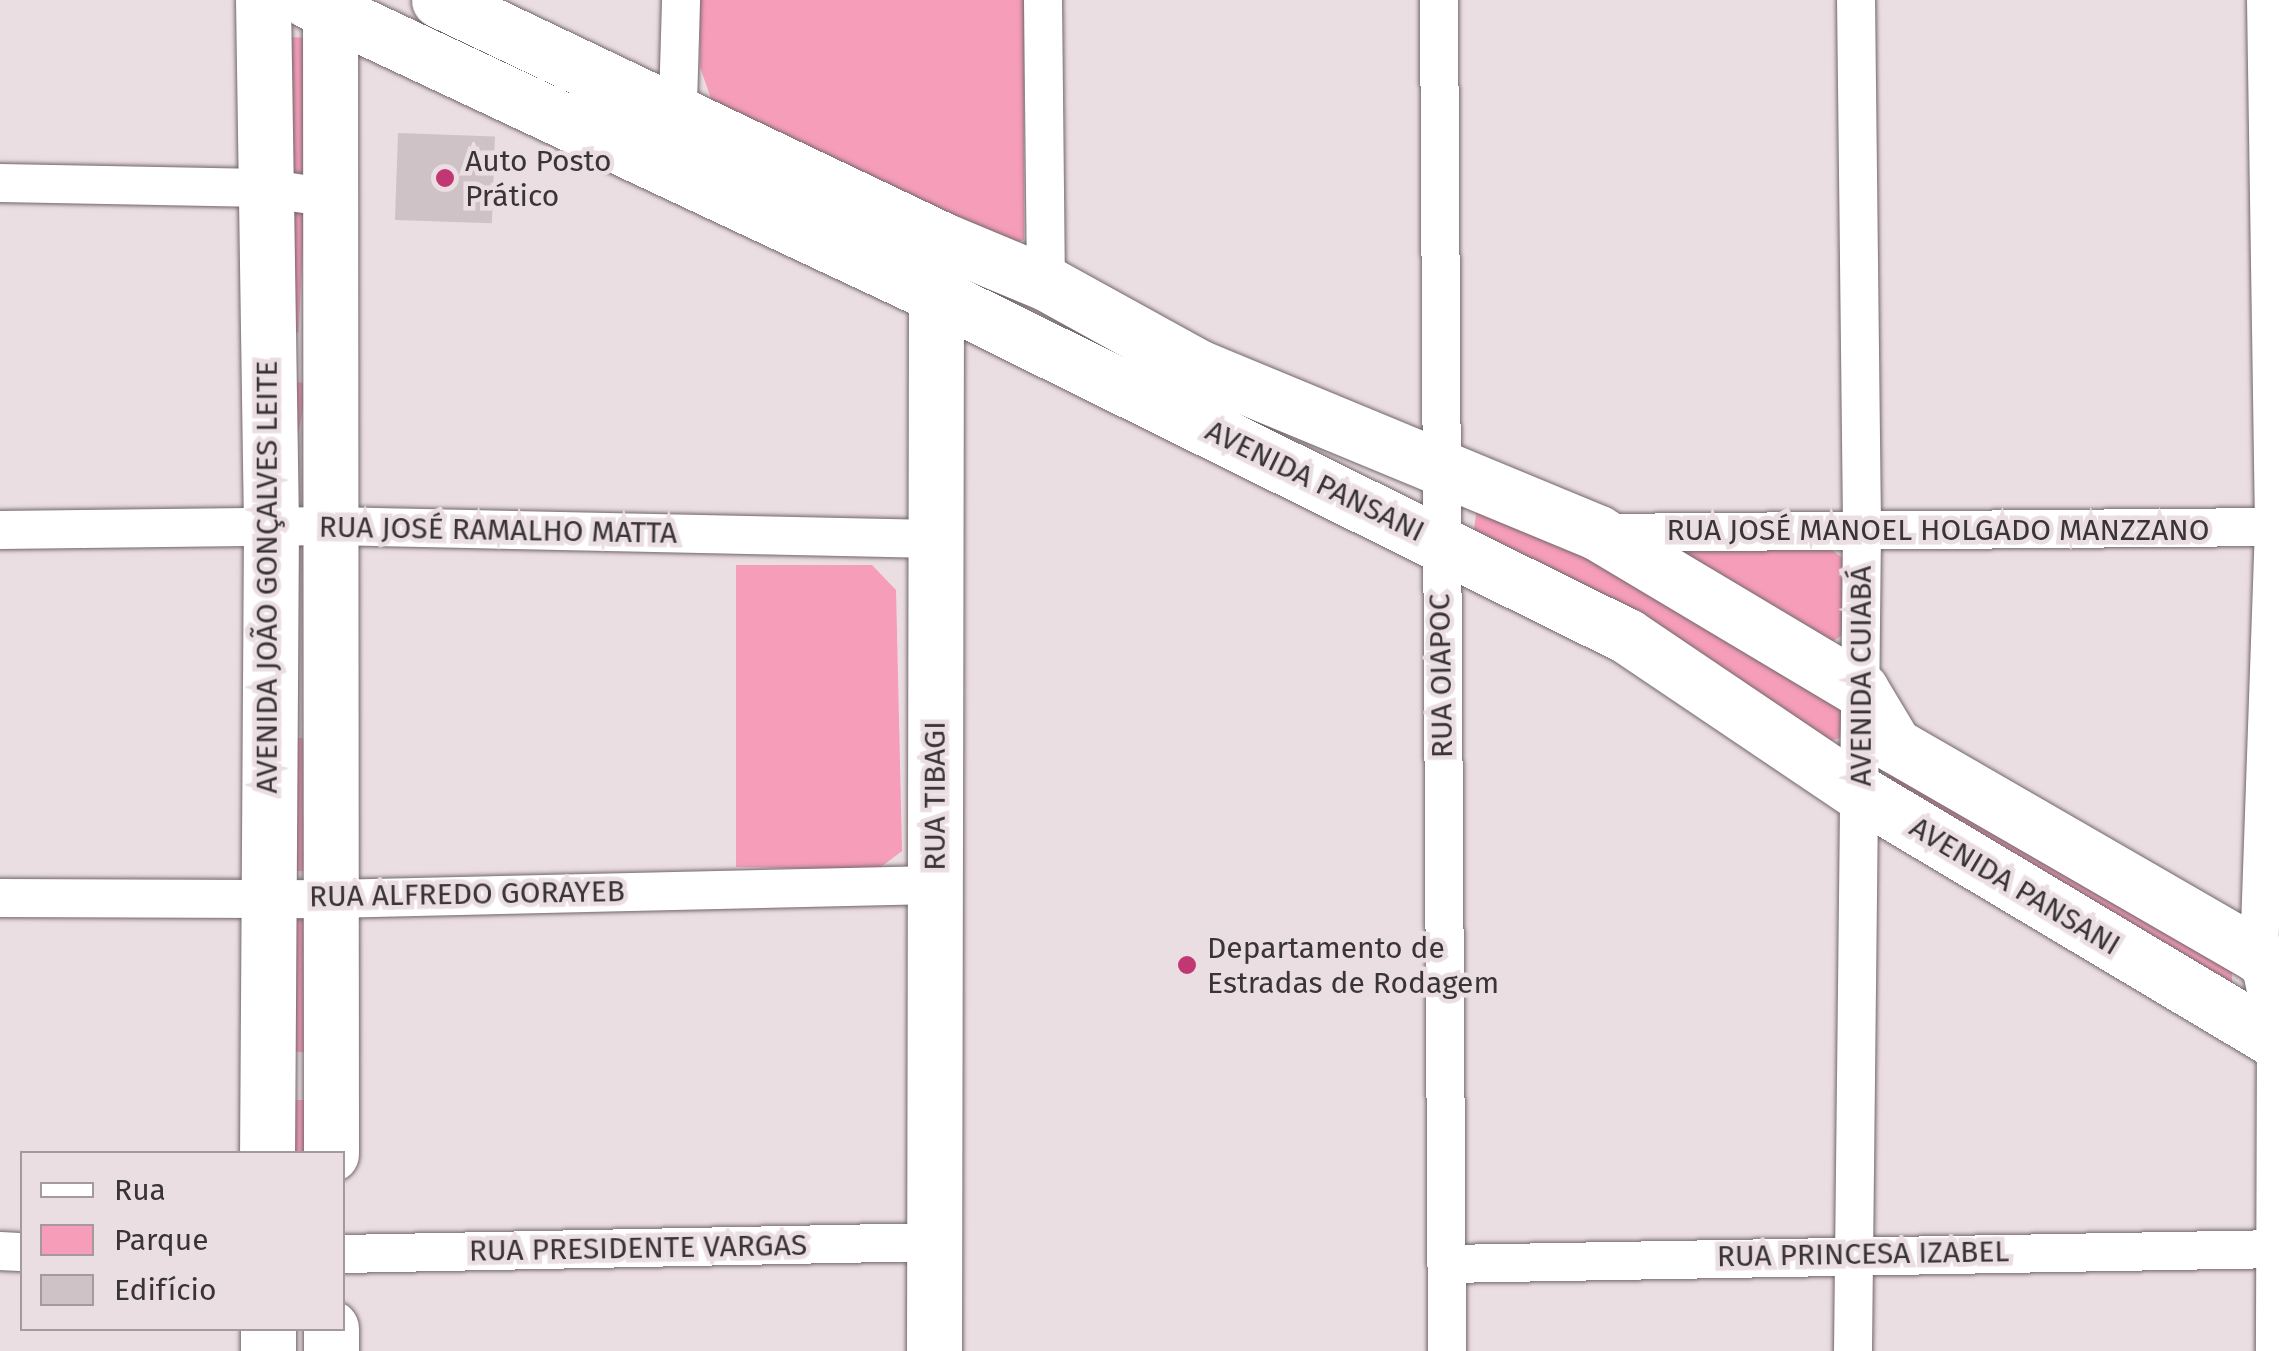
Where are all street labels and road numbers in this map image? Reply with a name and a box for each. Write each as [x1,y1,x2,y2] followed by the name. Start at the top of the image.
[249,360,285,794] street label: AVENIDA JOÃO GONÇALVES LEITE
[1200,412,1430,550] street label: AVENIDA PANSANI
[318,509,678,551] street label: RUA JOSÉ RAMALHO MATTA
[1666,512,2210,548] street label: RUA JOSÉ MANOEL HOLGADO MANZZANO
[1843,566,1879,786] street label: AVENIDA CUIABÁ
[1422,593,1460,759] street label: RUA OIAPOC
[917,721,953,871] street label: RUA TIBAGI
[1903,809,2127,963] street label: AVENIDA PANSANI
[309,873,625,915] street label: RUA ALFREDO GORAYEB
[469,1227,807,1269] street label: RUA PRESIDENTE VARGAS
[1717,1233,2009,1275] street label: RUA PRINCESA IZABEL

